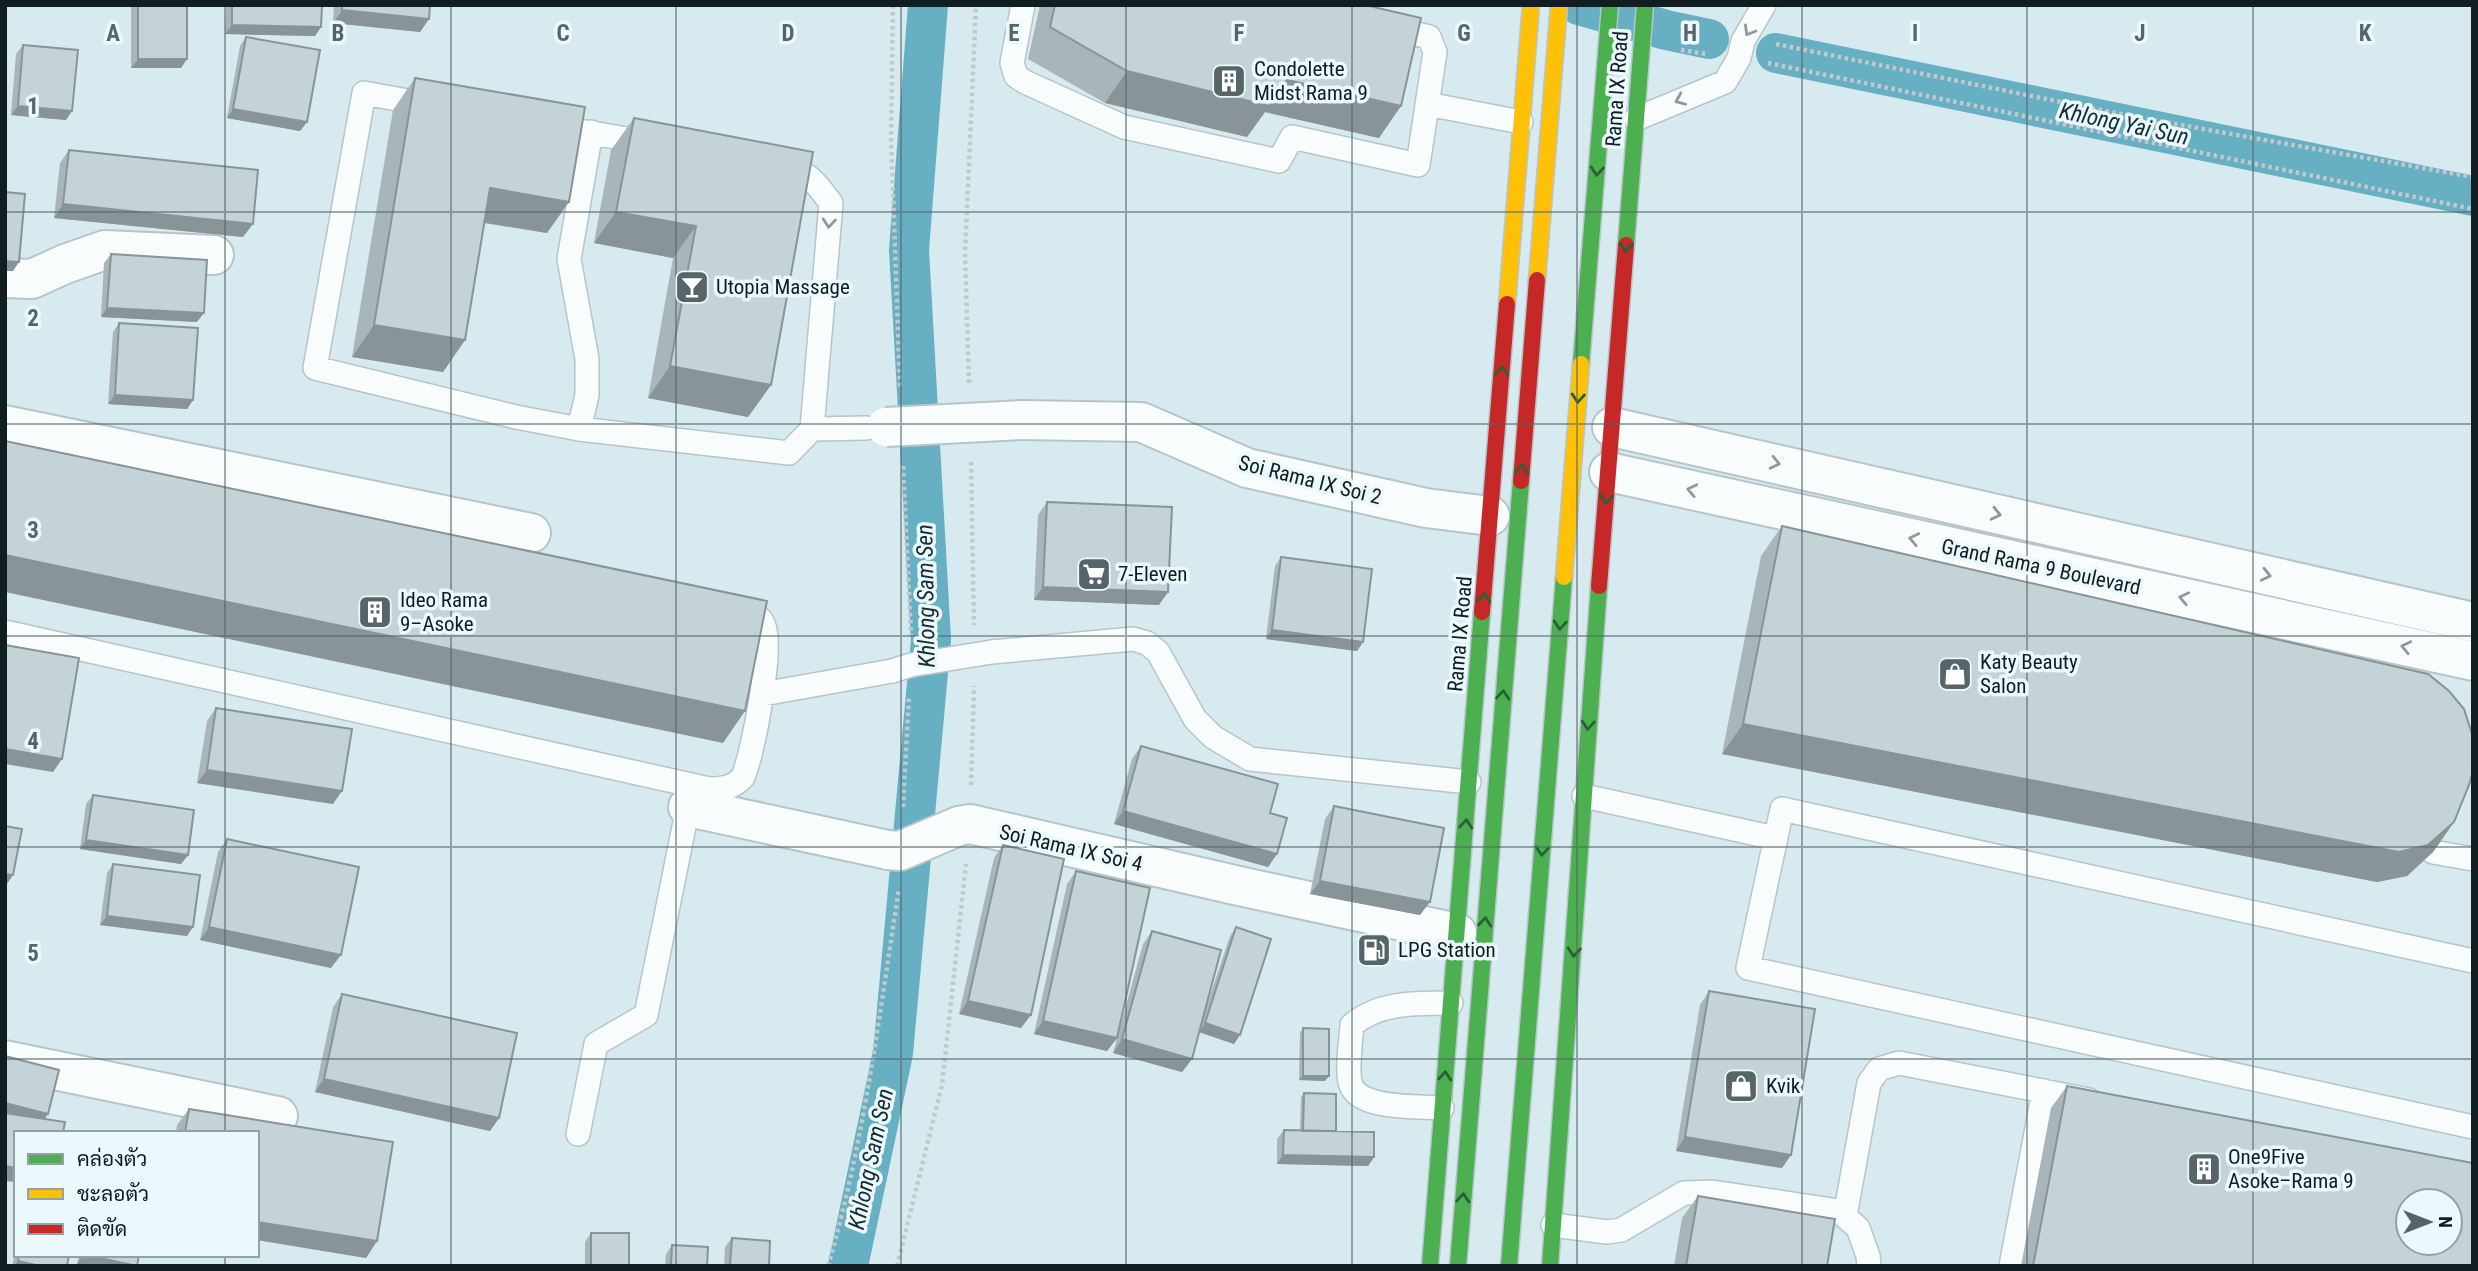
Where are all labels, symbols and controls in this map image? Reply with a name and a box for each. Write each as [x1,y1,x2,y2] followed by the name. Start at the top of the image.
[106,20,120,47] text: A
[332,20,344,47] text: B
[556,20,570,47] text: C
[782,20,795,47] text: D
[1008,20,1020,47] text: E
[1234,20,1245,47] text: F
[1457,20,1471,47] text: G
[1683,20,1697,47] text: H
[1912,20,1918,47] text: I
[2134,20,2146,47] text: J
[2359,20,2372,47] text: K
[1745,23,1758,36] one-way arrow
[1601,30,1633,148] street label: Rama IX Road
[1254,57,1368,105] place label: Condolette Midst Rama 9
[1210,62,1248,100] building icon: Condolette Midst Rama 9
[1675,92,1687,106] one-way arrow
[27,93,39,120] text: 1
[2057,97,2191,151] water label: Khlong Yai Sun
[1590,166,1605,177] one-way arrow
[822,218,837,229] one-way arrow
[1619,242,1634,253] one-way arrow
[673,268,711,306] bar icon: Utopia Massage
[716,275,850,299] place label: Utopia Massage
[27,305,39,332] text: 2
[1494,365,1509,376] one-way arrow
[1571,393,1586,404] one-way arrow
[1236,451,1384,509] street label: Soi Rama IX Soi 2
[1769,455,1781,470] one-way arrow
[1514,463,1529,474] one-way arrow
[1686,483,1698,498] one-way arrow
[1599,493,1614,504] one-way arrow
[1990,506,2002,520] one-way arrow
[27,517,39,544] text: 3
[911,524,941,668] water label: Khlong Sam Sen
[1908,532,1920,547] one-way arrow
[1939,534,2143,600] street label: Grand Rama 9 Boulevard
[1075,555,1113,593] supermarket icon: 7-Eleven
[1118,562,1187,586] place label: 7-Eleven
[2260,567,2272,582] one-way arrow
[1443,575,1477,693] street label: Rama IX Road
[400,588,488,636] place label: Ideo Rama 9–Asoke
[1476,592,1491,603] one-way arrow
[2178,592,2190,607] one-way arrow
[356,593,394,631] building icon: Ideo Rama 9–Asoke
[1553,619,1568,630] one-way arrow
[2400,641,2412,655] one-way arrow
[1980,650,2078,698] place label: Katy Beauty Salon
[1936,655,1974,693] shop icon: Katy Beauty Salon
[1495,690,1510,701] one-way arrow
[1581,720,1596,731] one-way arrow
[27,728,39,755] text: 4
[1458,819,1473,830] one-way arrow
[997,820,1145,876] street label: Soi Rama IX Soi 4
[1535,846,1550,857] one-way arrow
[1477,916,1492,927] one-way arrow
[1355,931,1393,969] fuel station icon: LPG Station
[1398,938,1496,962] place label: LPG Station
[27,940,39,967] text: 5
[1567,947,1582,958] one-way arrow
[1722,1067,1760,1105] shop icon: Kvik
[1437,1070,1452,1081] one-way arrow
[1766,1074,1801,1098] place label: Kvik
[843,1086,899,1232] water label: Khlong Sam Sen
[14,1131,259,1257] legend
[2228,1145,2354,1193] place label: One9Five Asoke–Rama 9
[77,1147,147,1171] text: คล่องตัว
[2185,1150,2223,1188] building icon: One9Five Asoke–Rama 9
[77,1182,149,1206] text: ชะลอตัว
[2394,1187,2464,1257] north arrow
[1455,1192,1470,1203] one-way arrow
[2434,1216,2457,1228] text: N
[77,1217,127,1241] text: ติดขัด

